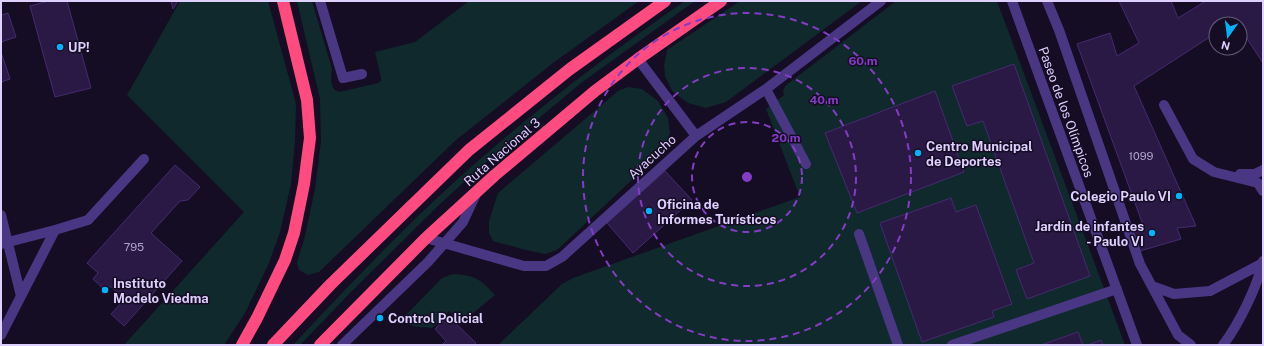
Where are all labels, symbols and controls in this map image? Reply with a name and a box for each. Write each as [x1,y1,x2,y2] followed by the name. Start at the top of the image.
[1208,16,1248,56] north arrow
[1220,39,1231,53] text: N
[68,40,90,55] place label: UP!
[55,42,65,52] marker: UP!
[1035,45,1097,179] street label: Paseo de los Olímpicos
[848,54,878,68] text: 60 m
[809,93,839,107] text: 40 m
[461,115,543,189] street label: Ruta Nacional 3
[772,131,801,145] text: 20 m
[625,132,679,182] street label: Ayacucho
[926,139,1032,169] place label: Centro Municipal de Deportes
[913,148,923,158] marker: Centro Municipal de Deportes
[1129,150,1154,162] house number: 1099
[740,170,754,184] centre of rings
[1070,189,1171,204] place label: Colegio Paulo VI
[1174,191,1184,201] marker: Colegio Paulo VI
[657,197,776,227] place label: Oficina de Informes Turísticos
[644,206,654,216] marker: Oficina de Informes Turísticos
[1035,219,1144,249] place label: Jardín de infantes - Paulo VI
[1147,228,1157,238] marker: Jardín de infantes - Paulo VI
[124,241,144,253] house number: 795
[113,276,209,306] place label: Instituto Modelo Viedma
[100,285,110,295] marker: Instituto Modelo Viedma
[388,311,483,326] place label: Control Policial
[375,313,385,323] marker: Control Policial

